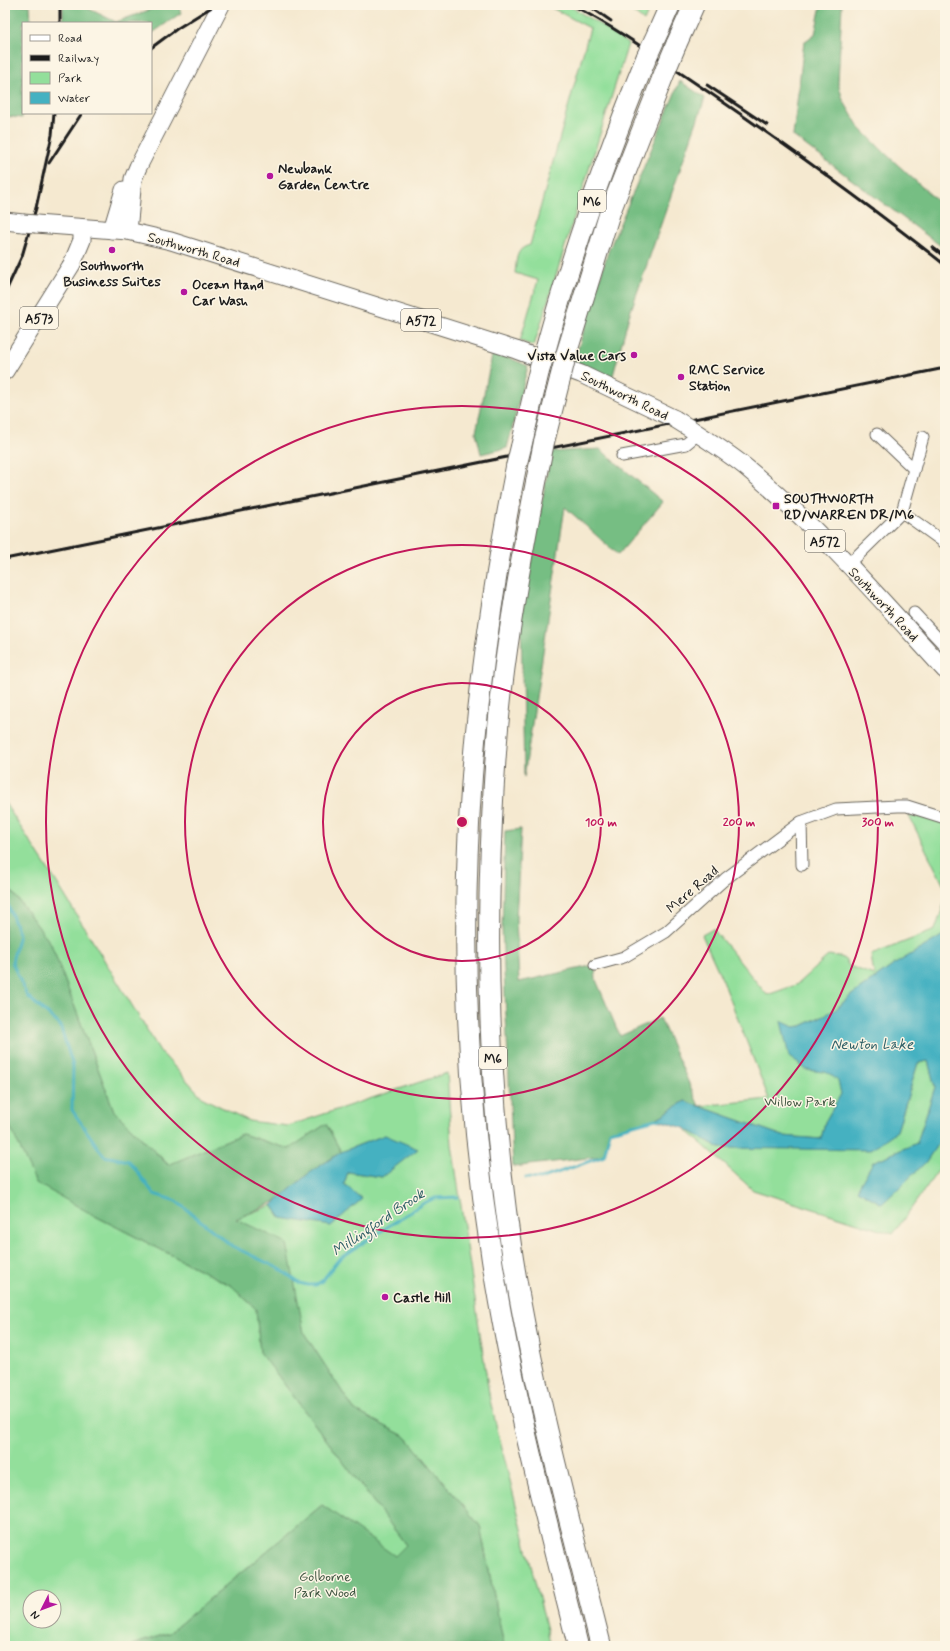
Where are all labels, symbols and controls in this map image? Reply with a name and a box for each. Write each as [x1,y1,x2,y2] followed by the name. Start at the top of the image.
[22,22,152,114] legend
[58,31,82,47] text: Road
[58,51,100,67] text: Railway
[58,71,82,87] text: Park
[58,91,90,107] text: Water
[278,160,370,194] place label: Newbank Garden Centre
[265,171,275,181] marker: Newbank Garden Centre
[578,190,606,212] road number: M6
[145,228,242,272] street label: Southworth Road
[107,245,117,255] marker: Southworth Business Suites
[63,257,161,291] place label: Southworth Business Suites
[192,276,264,310] place label: Ocean Hand Car Wash
[179,287,189,297] marker: Ocean Hand Car Wash
[20,307,58,329] road number: A573
[401,309,441,331] road number: A572
[528,347,626,365] place label: Vista Value Cars
[629,350,639,360] marker: Vista Value Cars
[689,361,765,395] place label: RMC Service Station
[578,367,671,425] street label: Southworth Road
[676,372,686,382] marker: RMC Service Station
[784,490,914,524] place label: SOUTHWORTH RD/WARREN DR/M6
[771,501,781,511] marker: SOUTHWORTH RD/WARREN DR/M6
[805,530,845,552] road number: A572
[844,564,922,646] street label: Southworth Road
[455,815,469,829] centre of rings
[585,815,618,831] text: 100 m
[723,815,756,831] text: 200 m
[862,815,895,831] text: 300 m
[663,862,723,917] street label: Mere Road
[831,1035,914,1055] water label: Newton Lake
[479,1047,507,1069] road number: M6
[764,1093,836,1111] park label: Willow Park
[328,1184,431,1263] water label: Millingford Brook
[393,1289,451,1307] place label: Castle Hill
[380,1292,390,1302] marker: Castle Hill
[294,1568,356,1602] park label: Golborne Park Wood
[22,1589,62,1629] north arrow
[28,1608,43,1622] text: N

